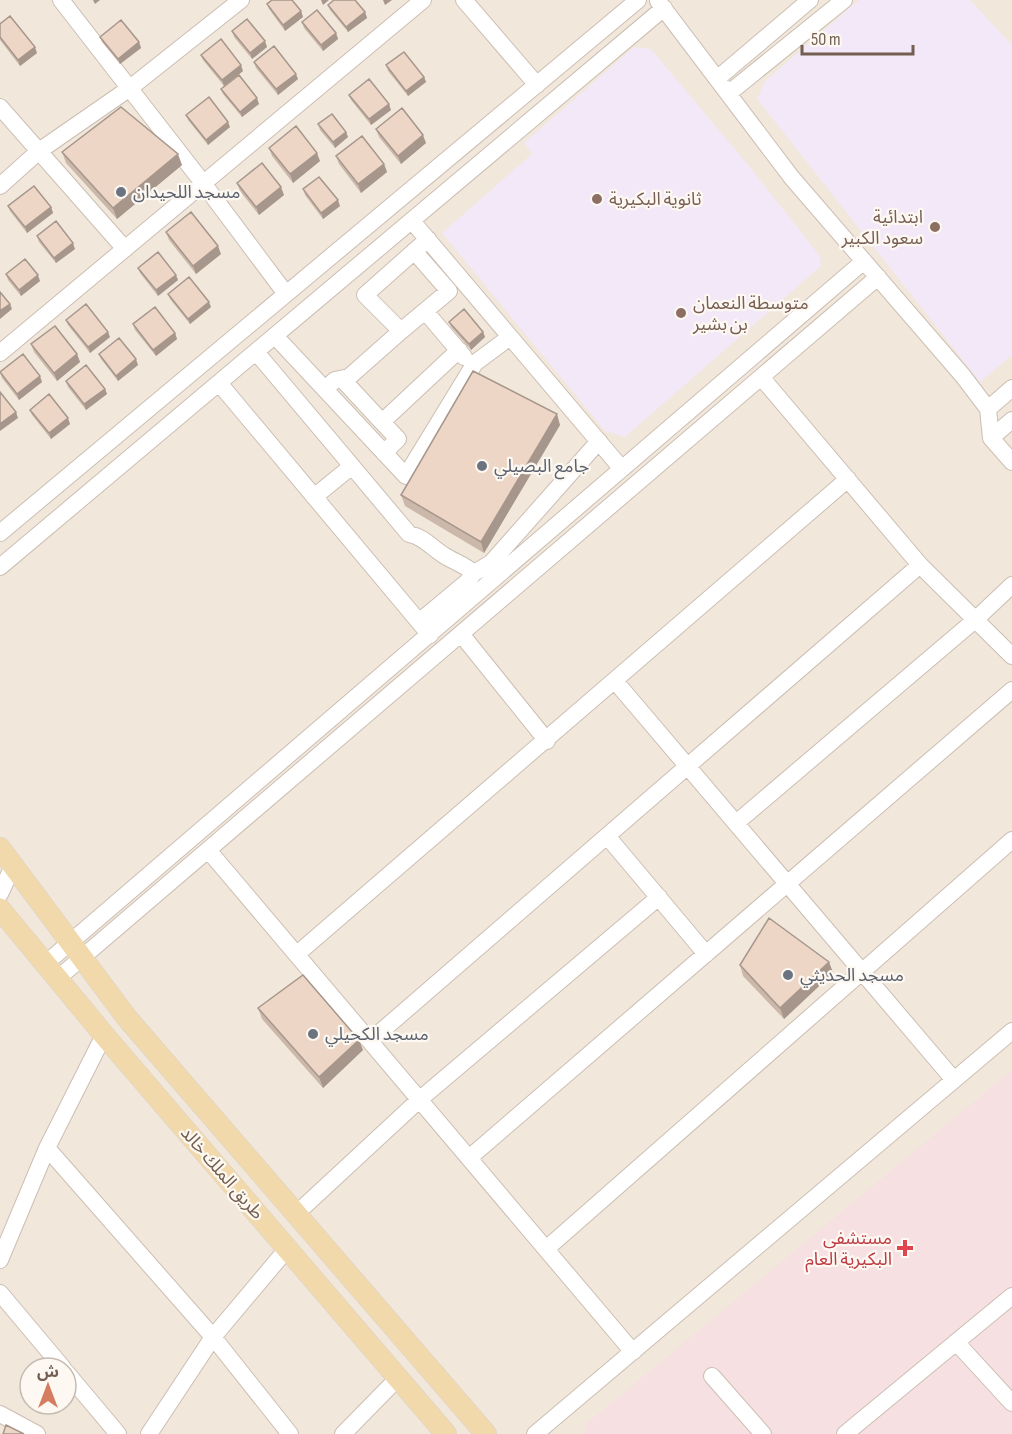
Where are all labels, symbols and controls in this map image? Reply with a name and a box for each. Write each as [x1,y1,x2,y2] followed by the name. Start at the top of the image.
[802,18,913,56] scale bar
[811,29,841,50] text: 50 m
[133,182,240,203] place label: مسجد اللحيدان
[114,185,128,199] marker: مسجد اللحيدان
[609,189,702,210] place label: ثانوية البكيرية
[590,192,604,206] marker: ثانوية البكيرية
[840,207,923,249] place label: ابتدائية سعود الكبير
[928,220,942,234] marker: ابتدائية سعود الكبير
[692,293,809,335] place label: متوسطة النعمان بن بشير
[674,306,688,320] marker: متوسطة النعمان بن بشير
[494,456,589,480] place label: جامع البصيلي
[475,459,489,473] marker: جامع البصيلي
[800,965,904,988] place label: مسجد الحديثي
[781,968,795,982] marker: مسجد الحديثي
[325,1024,429,1047] place label: مسجد الكحيلي
[306,1027,320,1041] marker: مسجد الكحيلي
[176,1122,268,1224] street label: طريق الملك خالد
[805,1228,892,1273] place label: مستشفى البكيرية العام
[896,1239,914,1257] marker: مستشفى البكيرية العام
[18,1356,78,1416] north arrow
[37,1363,59,1382] text: ش

